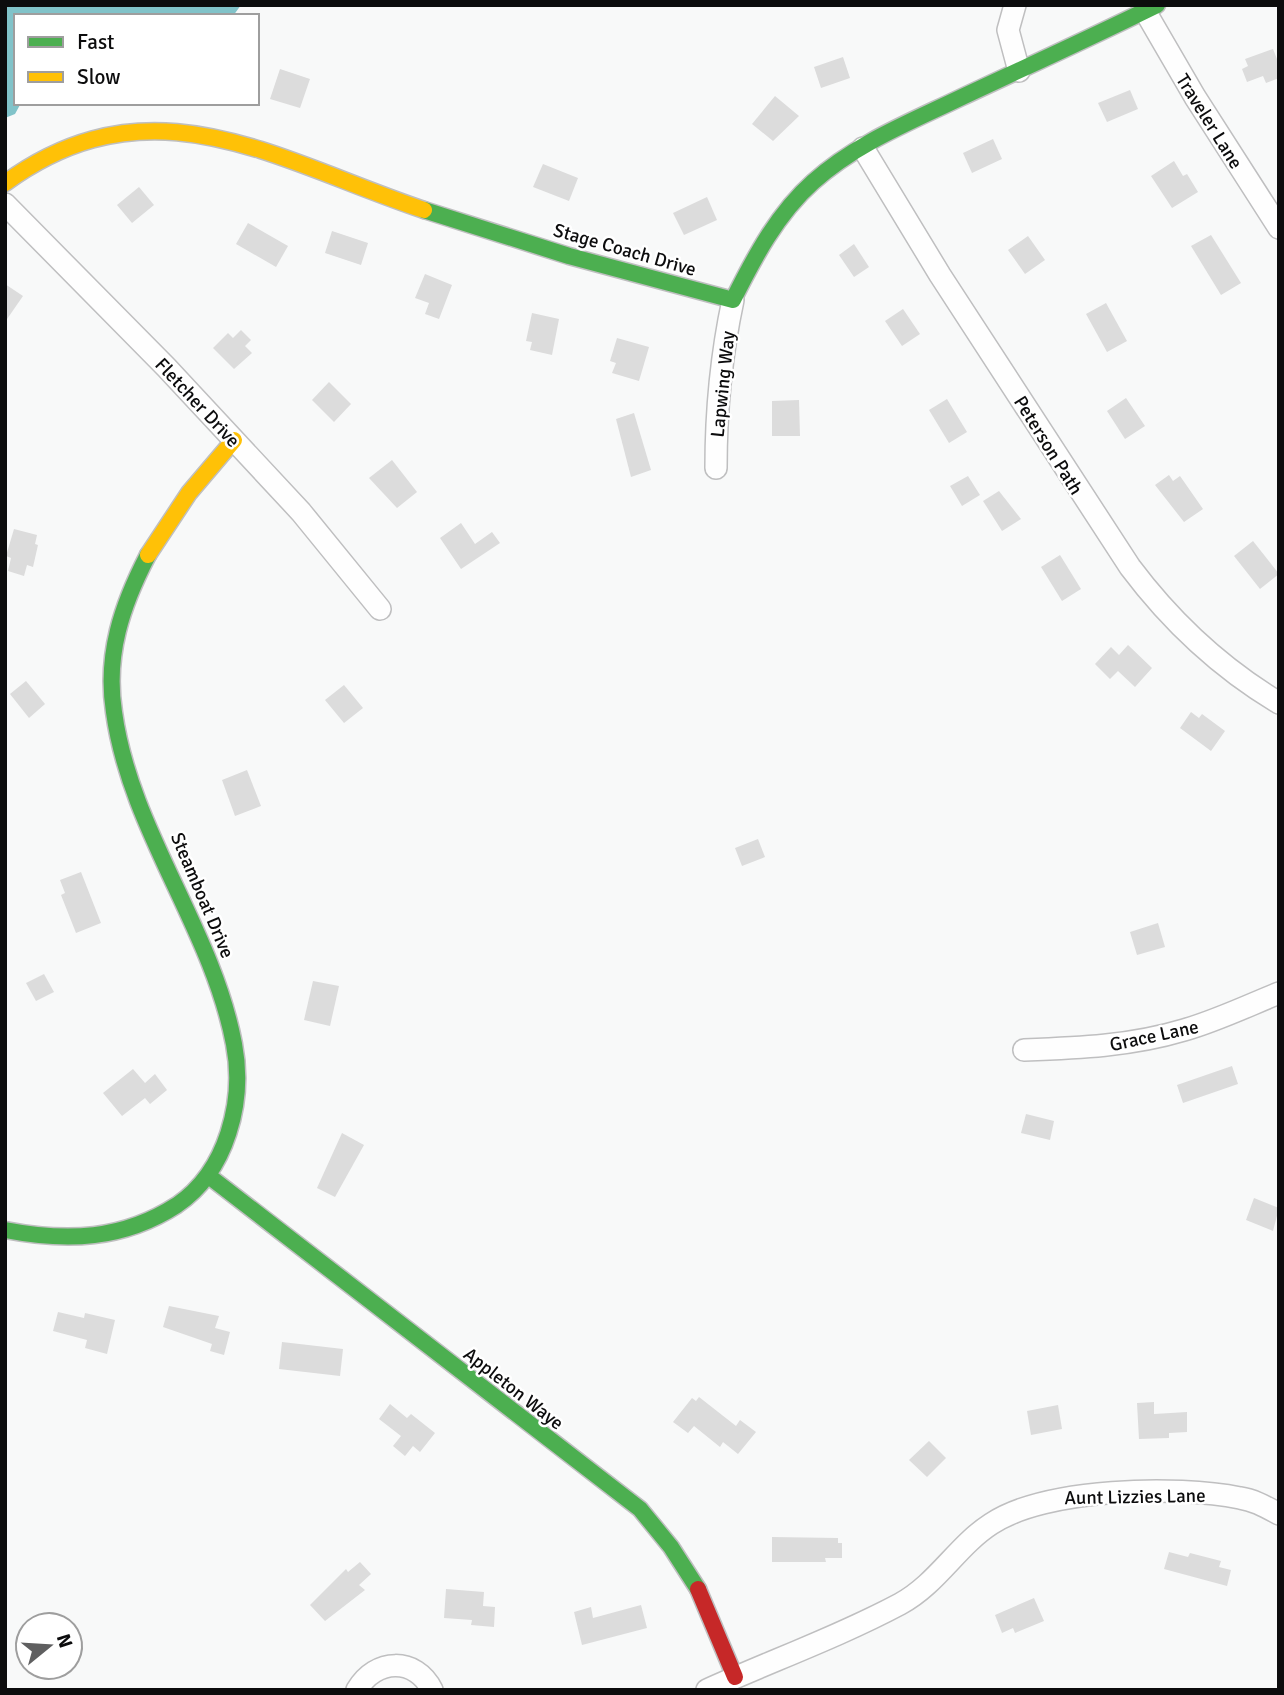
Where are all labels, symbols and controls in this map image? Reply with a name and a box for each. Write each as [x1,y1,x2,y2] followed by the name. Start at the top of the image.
[14,14,259,105] legend
[77,29,114,55] text: Fast
[77,64,121,90] text: Slow
[1170,69,1248,174] street label: Traveler Lane
[551,218,699,282] street label: Stage Coach Drive
[705,330,741,439] street label: Lapwing Way
[150,353,245,452] street label: Fletcher Drive
[1008,392,1088,499] street label: Peterson Path
[165,829,239,962] street label: Steamboat Drive
[1107,1015,1201,1057] street label: Grace Lane
[458,1342,568,1435] street label: Appleton Waye
[1064,1484,1206,1510] street label: Aunt Lizzies Lane
[14,1611,84,1681] north arrow
[51,1631,78,1651] text: N

